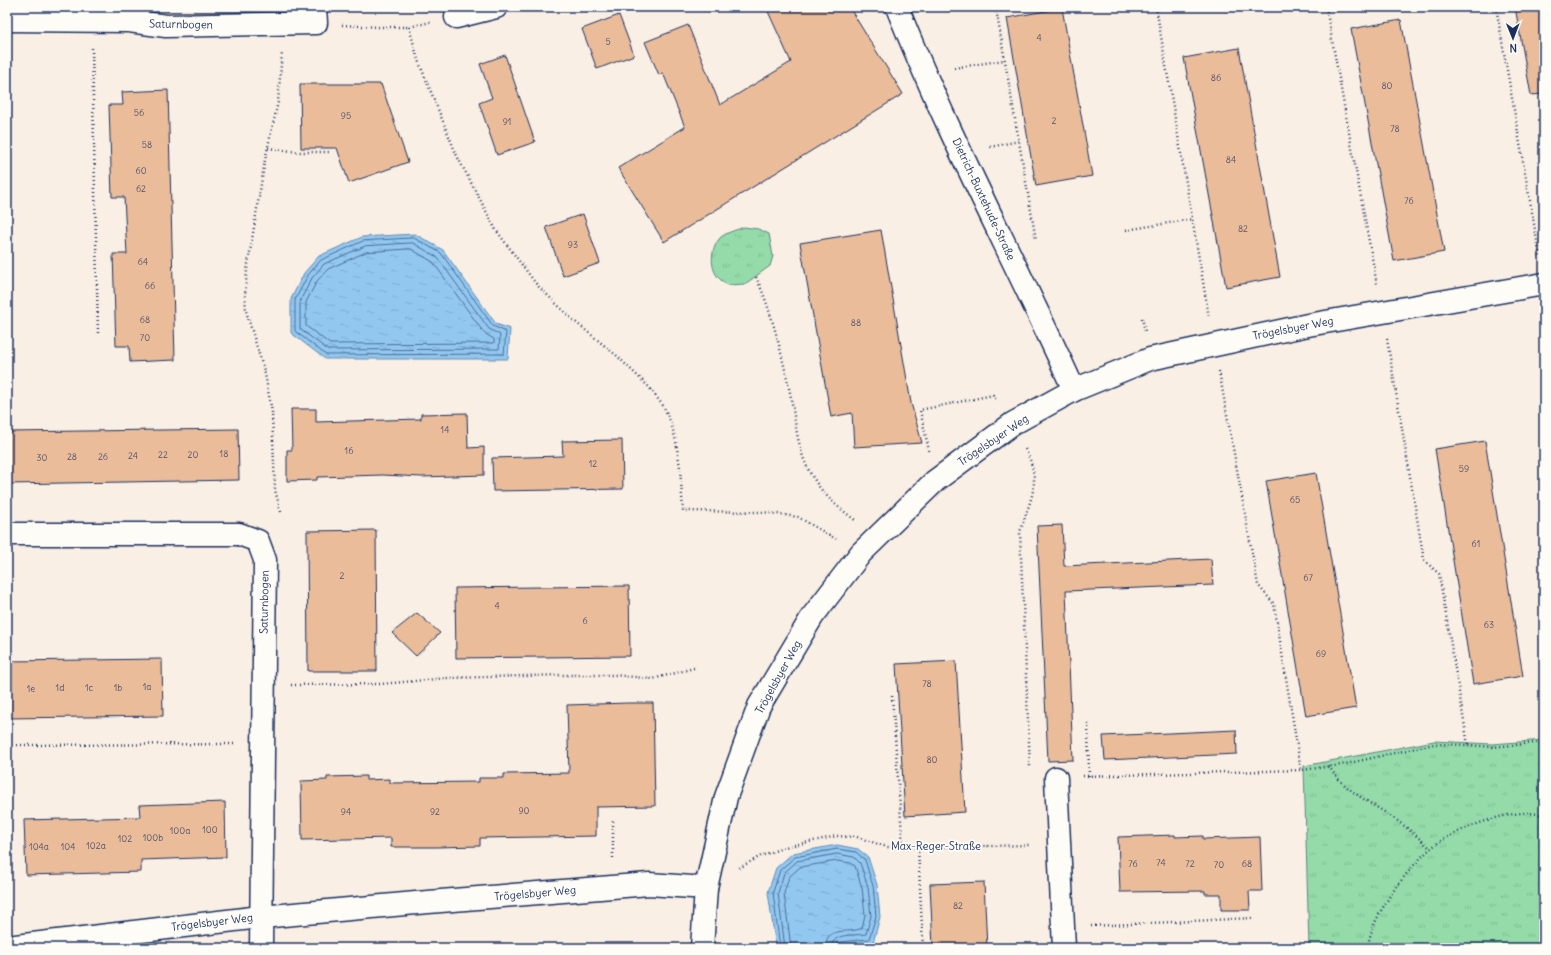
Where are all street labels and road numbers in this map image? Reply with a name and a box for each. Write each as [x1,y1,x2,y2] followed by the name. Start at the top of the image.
[149,16,213,32] street label: Saturnbogen
[949,136,1019,263] street label: Dietrich-Buxtehude-Straße
[1251,313,1335,343] street label: Trögelsbyer Weg
[955,411,1031,469] street label: Trögelsbyer Weg
[256,570,272,634] street label: Saturnbogen
[752,638,804,716] street label: Trögelsbyer Weg
[891,839,981,853] street label: Max-Reger-Straße
[493,882,577,904] street label: Trögelsbyer Weg
[170,910,254,934] street label: Trögelsbyer Weg

